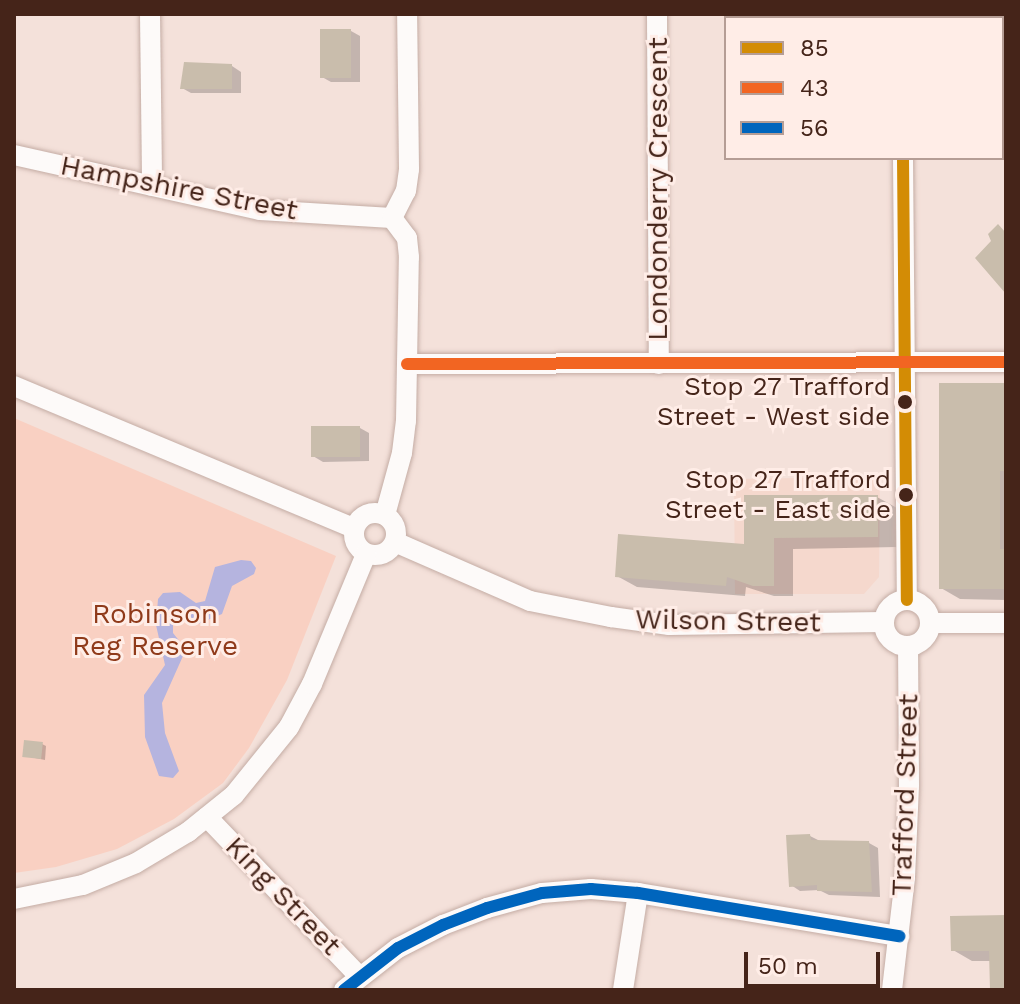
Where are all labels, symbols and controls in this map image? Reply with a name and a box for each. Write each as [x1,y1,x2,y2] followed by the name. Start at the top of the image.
[724,16,1004,160] legend
[800,34,829,62] text: 85
[641,37,675,341] street label: Londonderry Crescent
[800,74,829,102] text: 43
[800,114,829,142] text: 56
[58,149,300,227] street label: Hampshire Street
[656,371,890,432] place label: Stop 27 Trafford Street - West side
[897,394,913,410] marker: Stop 27 Trafford Street - West side
[665,464,891,526] place label: Stop 27 Trafford Street - East side
[898,487,914,503] marker: Stop 27 Trafford Street - East side
[72,597,238,663] park label: Robinson Reg Reserve
[635,603,821,639] street label: Wilson Street
[885,693,925,897] street label: Trafford Street
[218,830,348,962] street label: King Street
[748,936,884,986] scale bar
[758,952,818,980] text: 50 m

